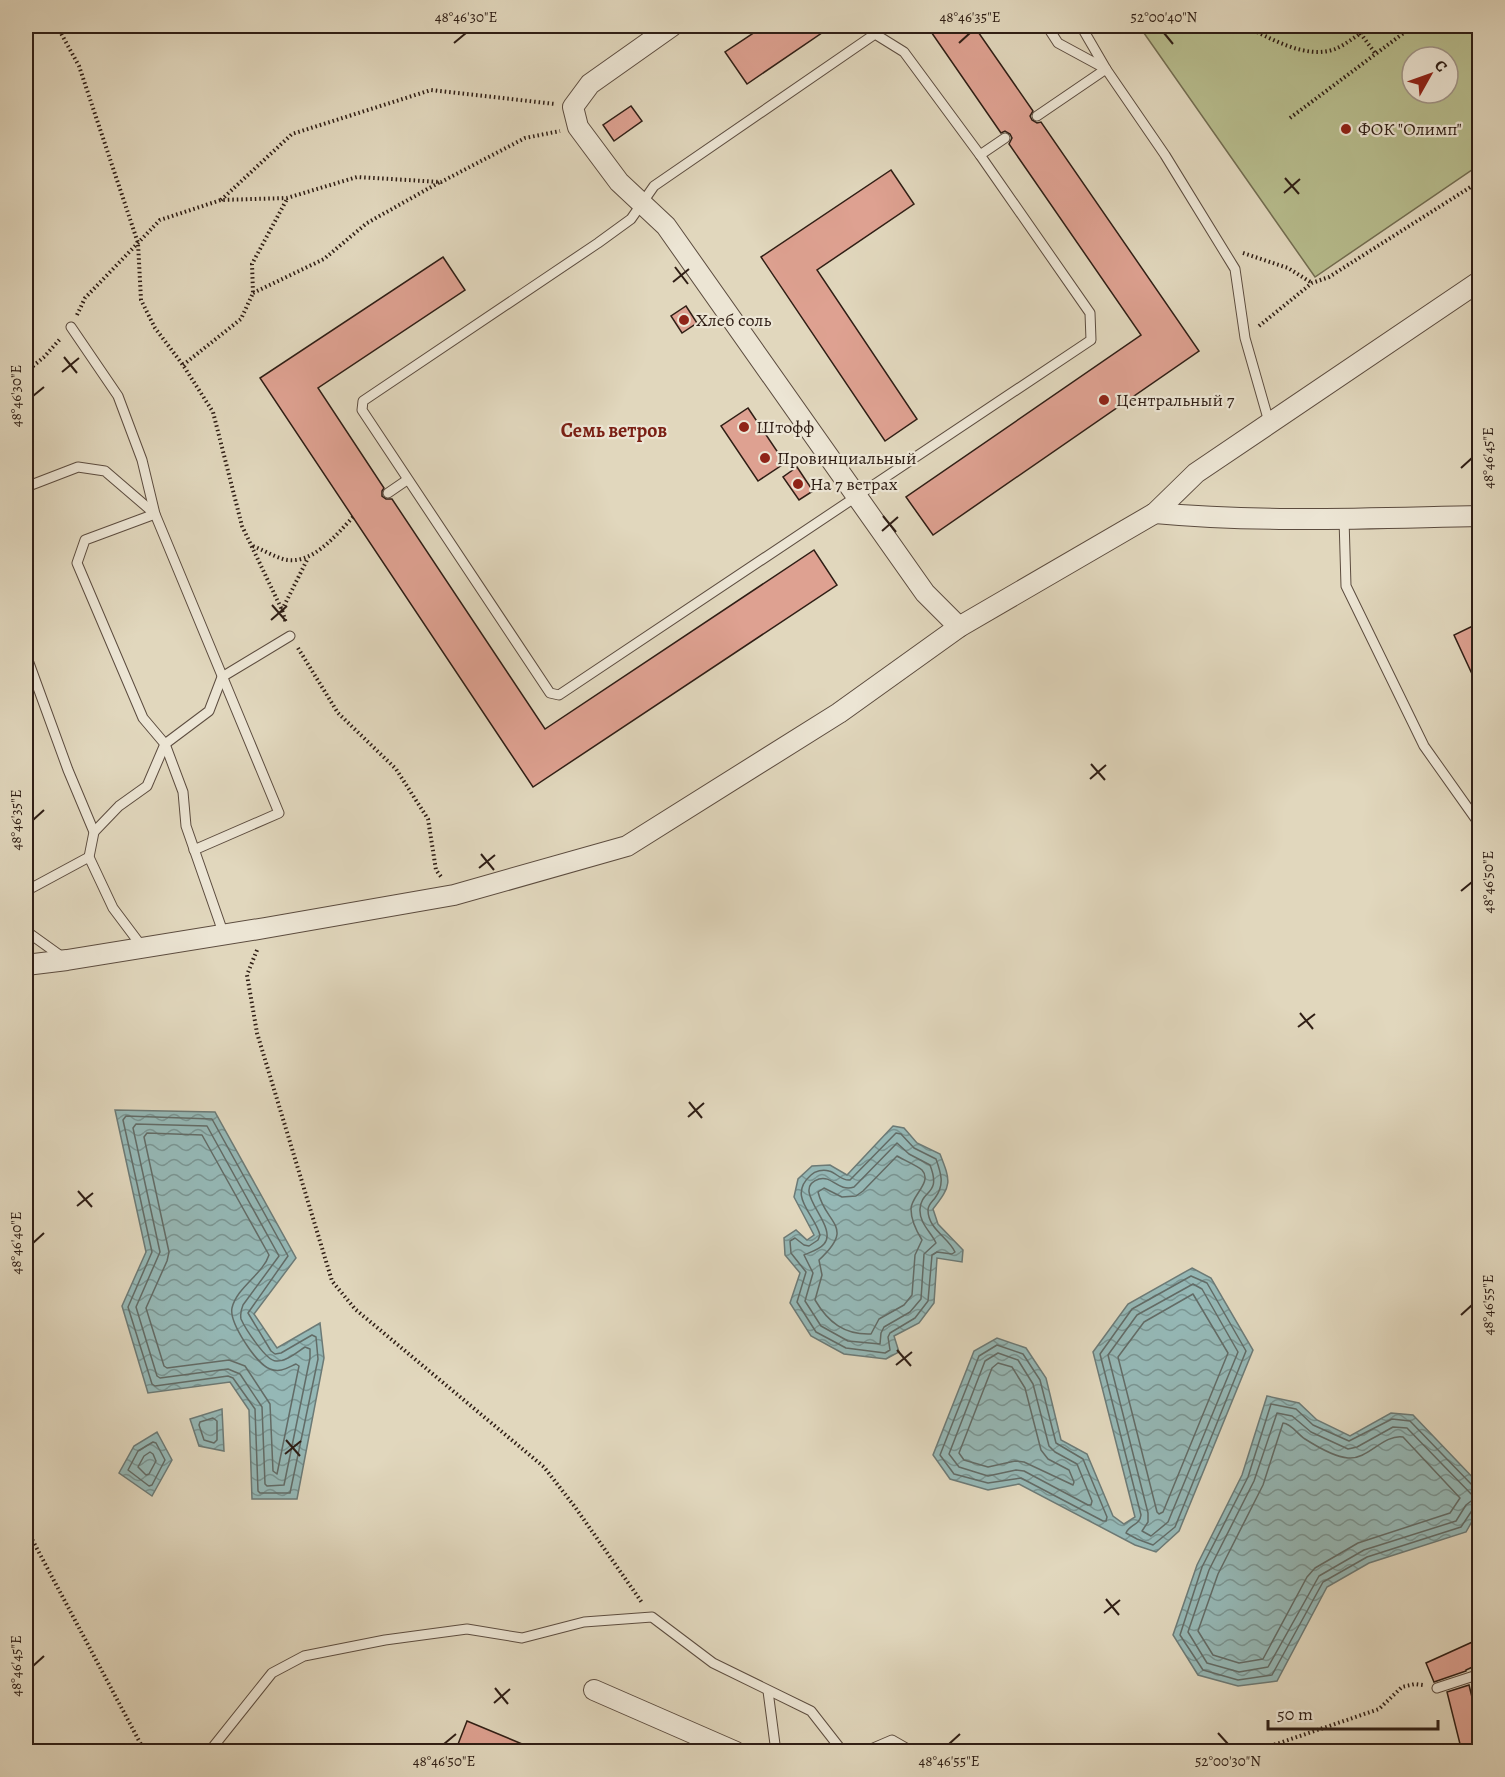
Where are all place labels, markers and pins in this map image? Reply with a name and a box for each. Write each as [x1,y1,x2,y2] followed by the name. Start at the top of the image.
[1358,117,1462,141] place label: ФОК "Олимп"
[1339,122,1353,136] marker: ФОК "Олимп"
[696,308,772,332] place label: Хлеб соль
[677,313,691,327] marker: Хлеб соль
[1116,388,1235,412] place label: Центральный 7
[1097,393,1111,407] marker: Центральный 7
[756,415,814,439] place label: Штофф
[737,420,751,434] marker: Штофф
[777,446,917,470] place label: Провинциальный
[758,451,772,465] marker: Провинциальный
[810,472,898,496] place label: На 7 ветрах
[791,477,805,491] marker: На 7 ветрах

